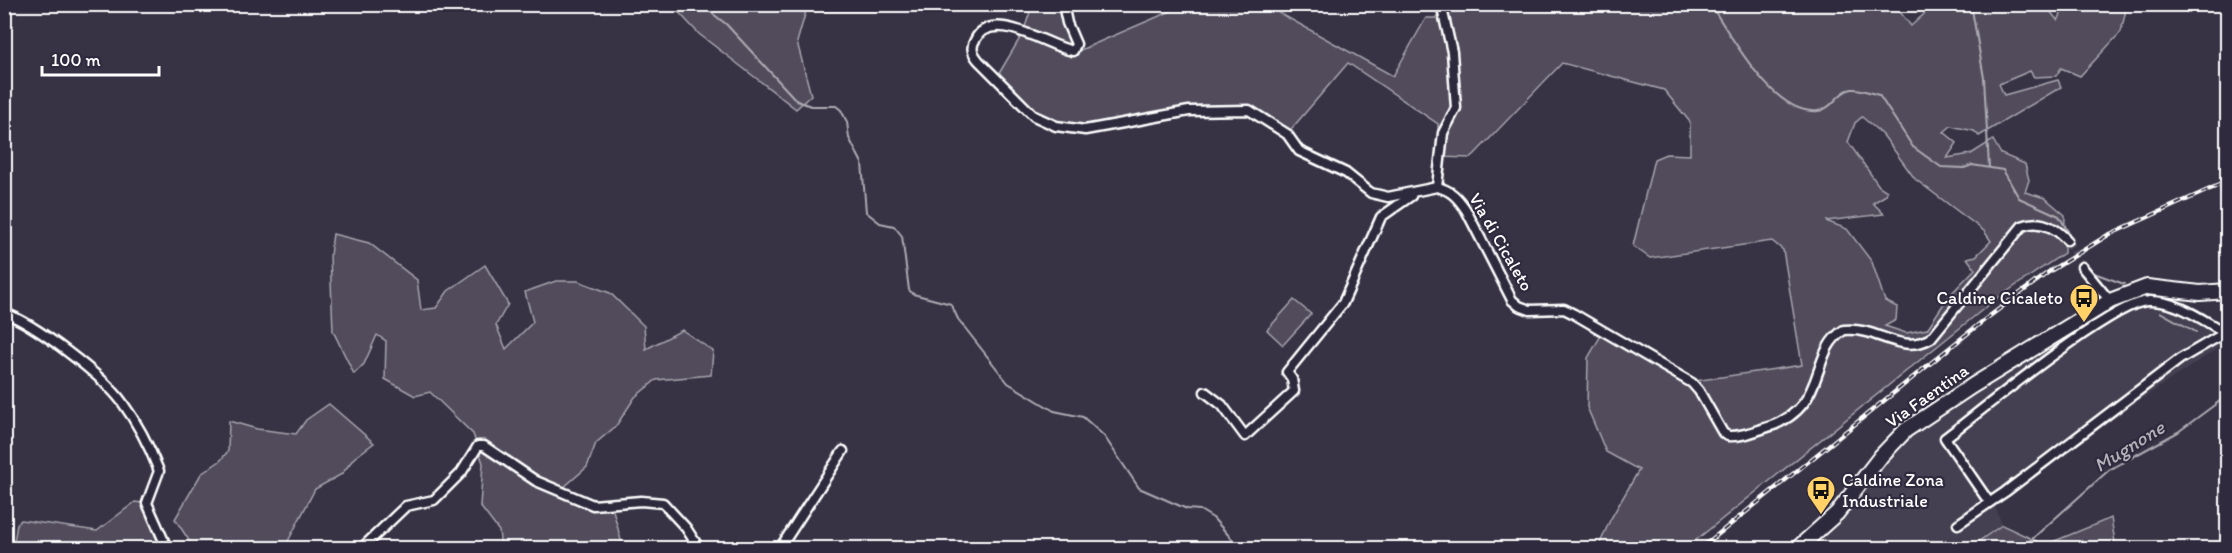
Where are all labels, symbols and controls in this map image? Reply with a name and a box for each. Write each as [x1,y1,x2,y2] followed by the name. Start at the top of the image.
[42,39,159,77] scale bar
[51,49,101,71] text: 100 m
[1464,189,1538,295] street label: Via di Cicaleto
[2068,282,2100,324] bus stop icon: Caldine Cicaleto
[1937,287,2063,309] place label: Caldine Cicaleto
[1881,359,1973,433] street label: Via Faentina
[2089,414,2170,477] water label: Mugnone
[1842,469,1944,512] place label: Caldine Zona Industriale
[1805,474,1837,516] bus stop icon: Caldine Zona Industriale

